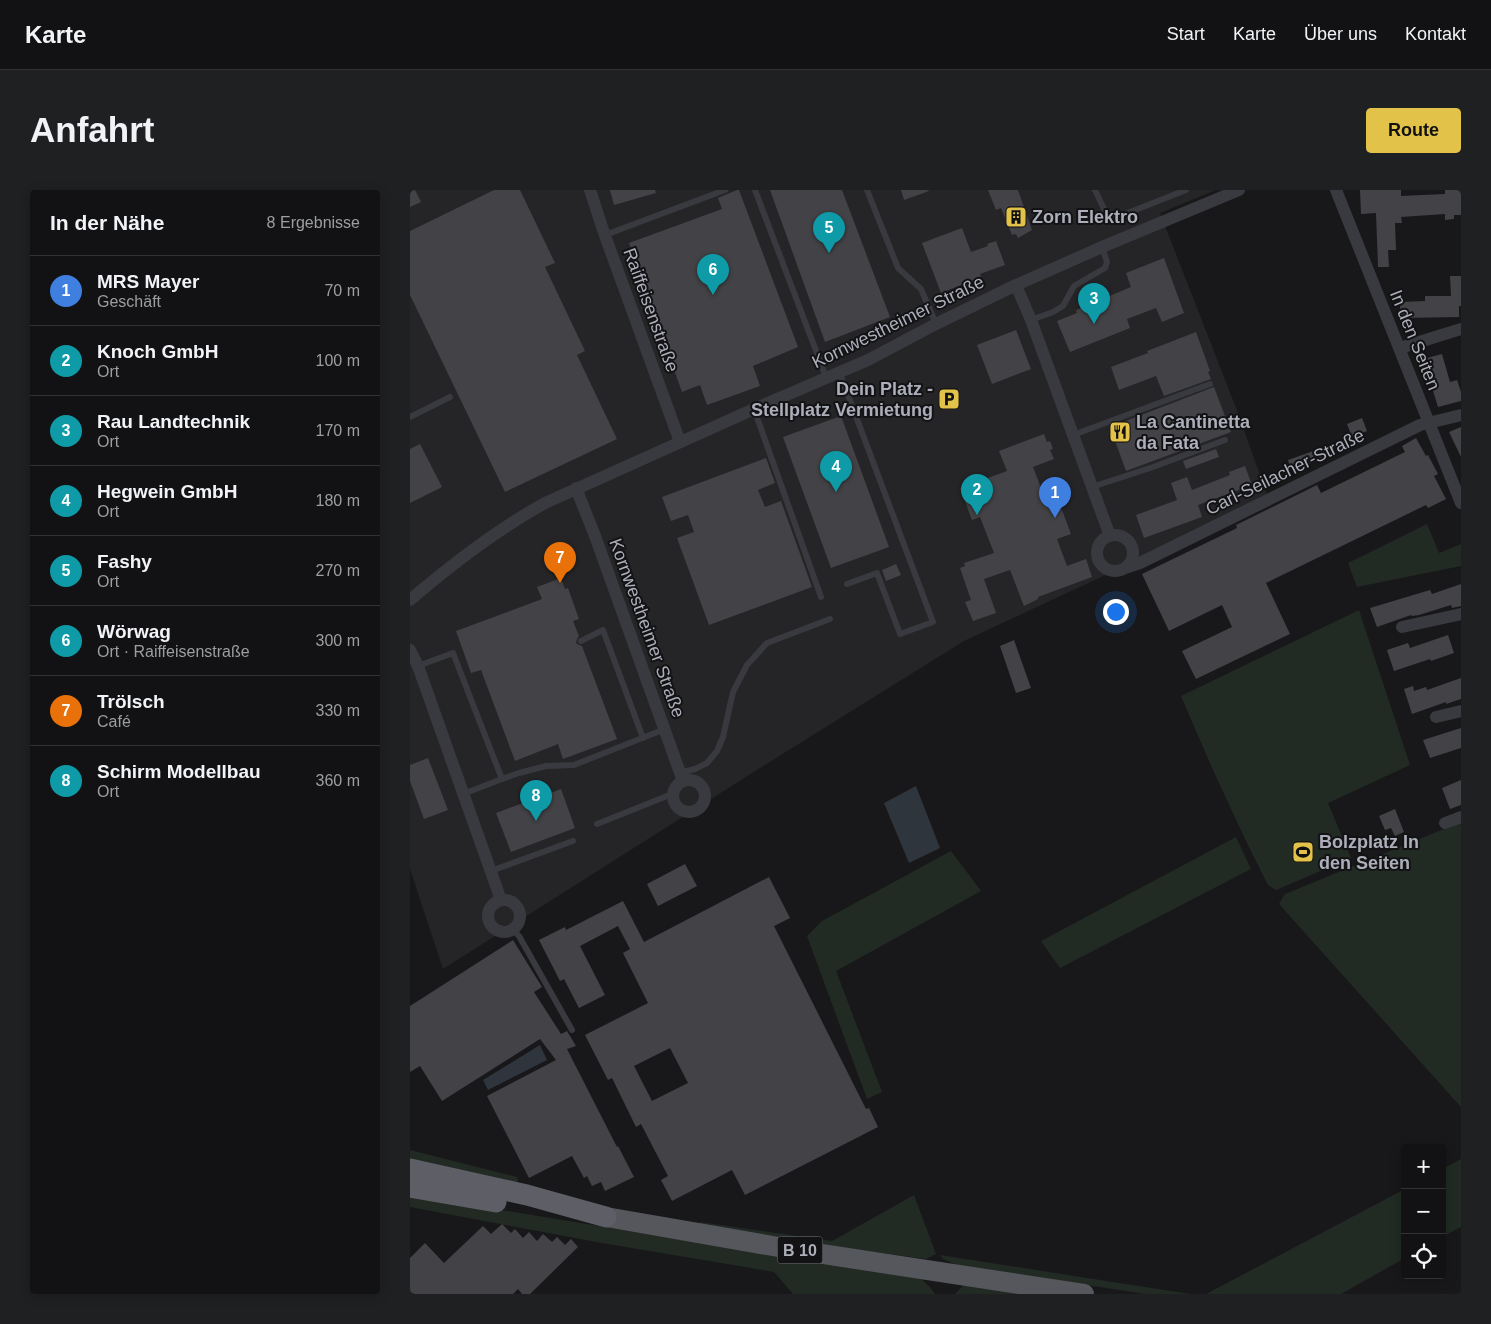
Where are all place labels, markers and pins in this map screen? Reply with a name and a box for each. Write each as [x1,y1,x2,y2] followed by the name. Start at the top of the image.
[1004,205,1028,229] building icon: Zorn Elektro
[1032,207,1138,227] place label: Zorn Elektro
[813,212,845,253] pin: 5
[697,254,729,295] pin: 6
[1078,283,1110,324] pin: 3
[751,379,933,420] place label: Dein Platz - Stellplatz Vermietung
[937,387,961,411] parking icon: Dein Platz - Stellplatz Vermietung
[1136,412,1251,453] place label: La Cantinetta da Fata
[1108,420,1132,444] restaurant icon: La Cantinetta da Fata
[820,451,852,492] pin: 4
[961,474,993,515] pin: 2
[1039,477,1071,518] pin: 1
[544,542,576,583] pin: 7
[520,780,552,821] pin: 8
[1319,832,1419,873] place label: Bolzplatz In den Seiten
[1291,840,1315,864] sports icon: Bolzplatz In den Seiten

